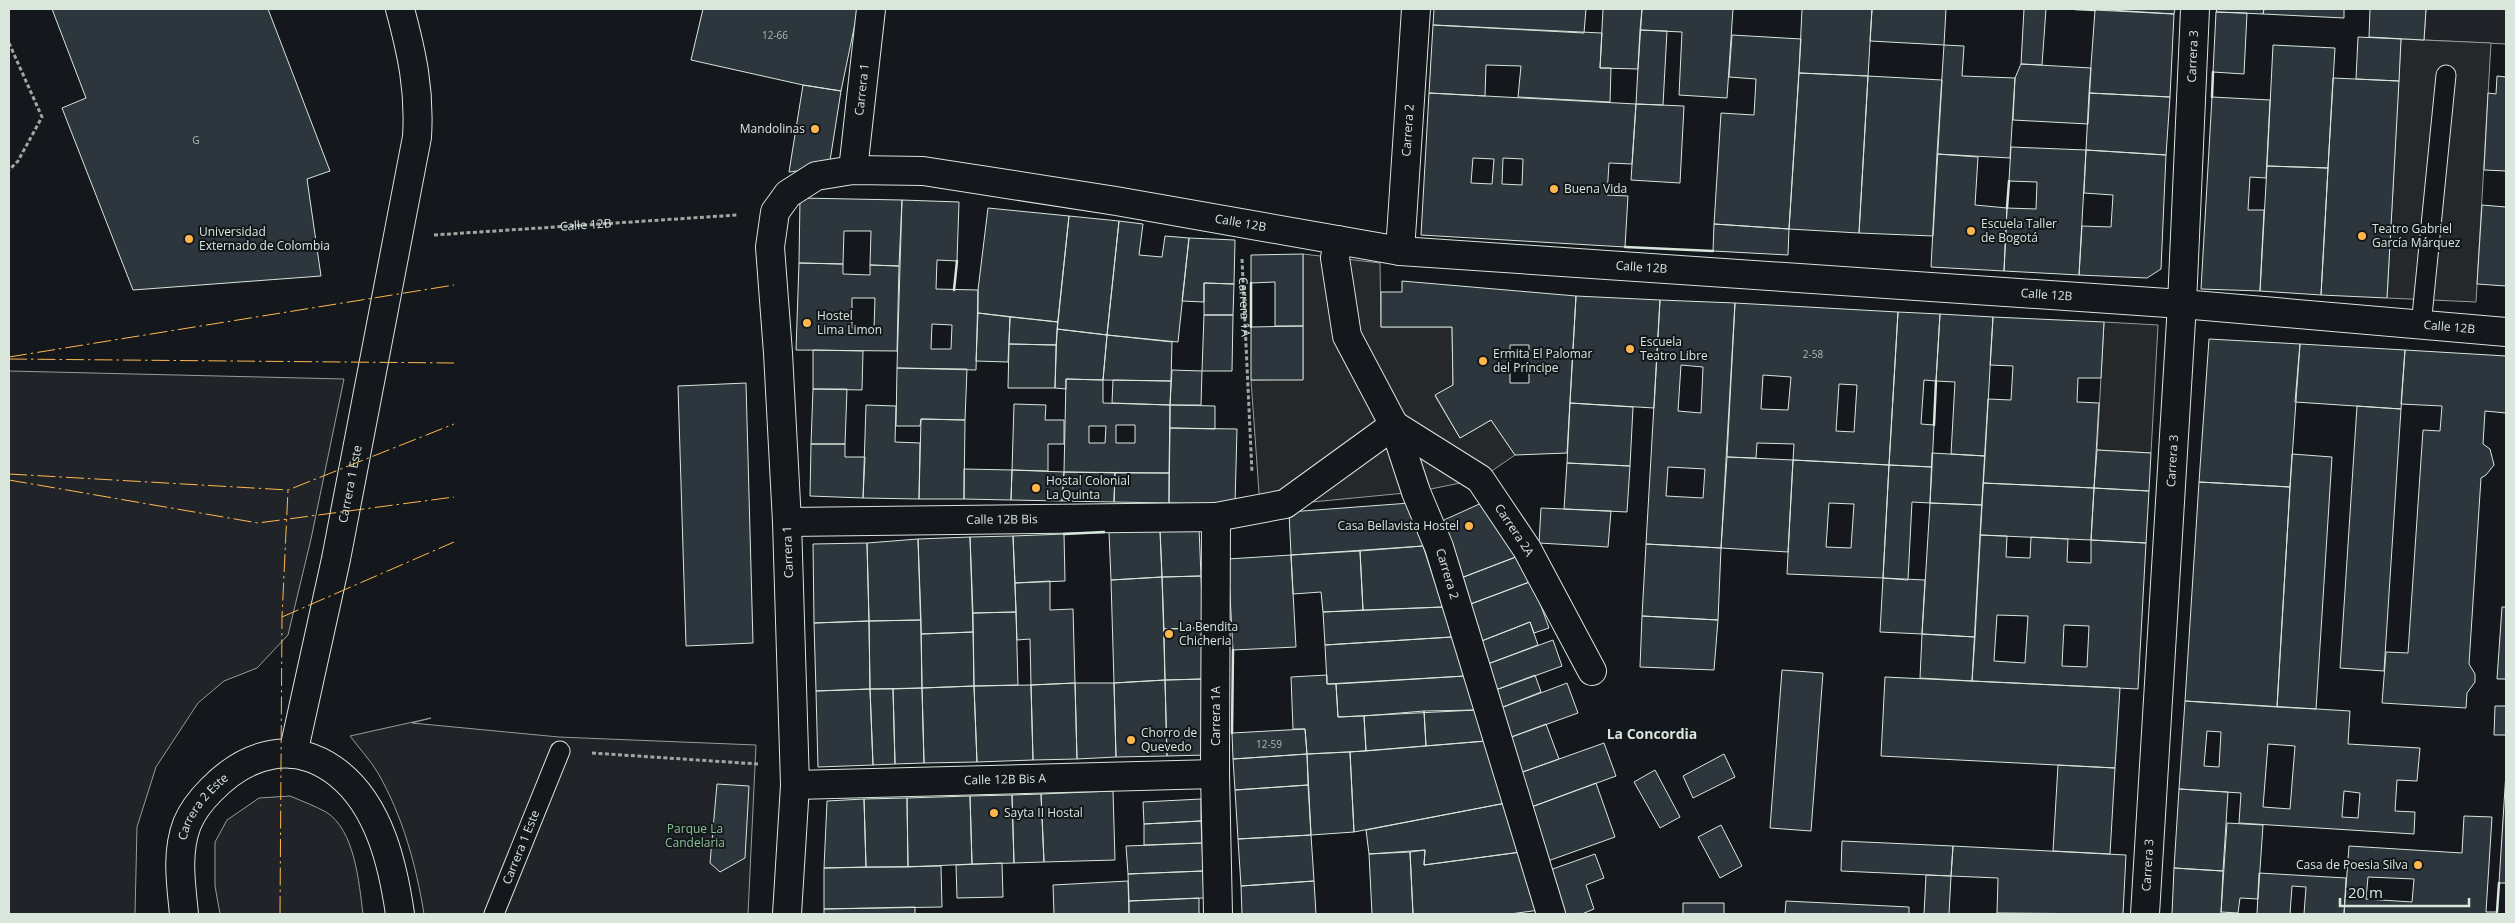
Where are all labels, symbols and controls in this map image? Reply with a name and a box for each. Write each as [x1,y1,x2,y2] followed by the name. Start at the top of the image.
[762,28,788,42] house number: 12-66
[2183,30,2202,83] street label: Carrera 3
[850,62,873,116] street label: Carrera 1
[1397,103,1418,157] street label: Carrera 2
[740,120,805,137] place label: Mandolinas
[809,123,821,135] marker: Mandolinas
[192,133,200,147] house number: G
[1564,180,1627,197] place label: Buena Vida
[1548,183,1560,195] marker: Buena Vida
[1214,210,1268,235] street label: Calle 12B
[559,214,612,235] street label: Calle 12B
[1981,215,2057,246] place label: Escuela Taller de Bogotá
[2372,220,2461,251] place label: Teatro Gabriel García Márquez
[199,223,330,254] place label: Universidad Externado de Colombia
[1965,225,1977,237] marker: Escuela Taller de Bogotá
[2356,230,2368,242] marker: Teatro Gabriel García Márquez
[183,233,195,245] marker: Universidad Externado de Colombia
[1615,257,1668,277] street label: Calle 12B
[1235,277,1255,338] street label: Carrera 1A
[2020,284,2073,305] street label: Calle 12B
[817,307,882,338] place label: Hostel Lima Limon
[2423,316,2476,337] street label: Calle 12B
[801,317,813,329] marker: Hostel Lima Limon
[1640,333,1708,364] place label: Escuela Teatro Libre
[1624,343,1636,355] marker: Escuela Teatro Libre
[1493,345,1593,376] place label: Ermita El Palomar del Príncipe
[1803,347,1823,361] house number: 2-58
[1477,355,1489,367] marker: Ermita El Palomar del Príncipe
[2162,434,2182,487] street label: Carrera 3
[334,443,366,524] street label: Carrera 1 Este
[1046,472,1130,503] place label: Hostal Colonial La Quinta
[1030,482,1042,494] marker: Hostal Colonial La Quinta
[1491,500,1539,560] street label: Carrera 2A
[966,510,1038,528] street label: Calle 12B Bis
[1337,517,1459,534] place label: Casa Bellavista Hostel
[1463,520,1475,532] marker: Casa Bellavista Hostel
[778,526,797,578] street label: Carrera 1
[1432,546,1463,601] street label: Carrera 2
[1179,618,1238,649] place label: La Bendita Chicheria
[1163,628,1175,640] marker: La Bendita Chicheria
[1207,686,1224,746] street label: Carrera 1A
[1141,724,1198,755] place label: Chorro de Quevedo
[1607,724,1697,743] district label: La Concordia
[1125,734,1137,746] marker: Chorro de Quevedo
[1256,737,1282,751] house number: 12-59
[174,769,232,842] street label: Carrera 2 Este
[964,769,1047,789] street label: Calle 12B Bis A
[1004,804,1083,821] place label: Sayta II Hostal
[498,807,543,887] street label: Carrera 1 Este
[988,807,1000,819] marker: Sayta II Hostal
[665,820,725,851] park label: Parque La Candelaria
[2137,838,2158,892] street label: Carrera 3
[2296,856,2408,873] place label: Casa de Poesia Silva
[2412,859,2424,871] marker: Casa de Poesia Silva
[2340,876,2469,908] scale bar
[2348,882,2383,902] text: 20 m

